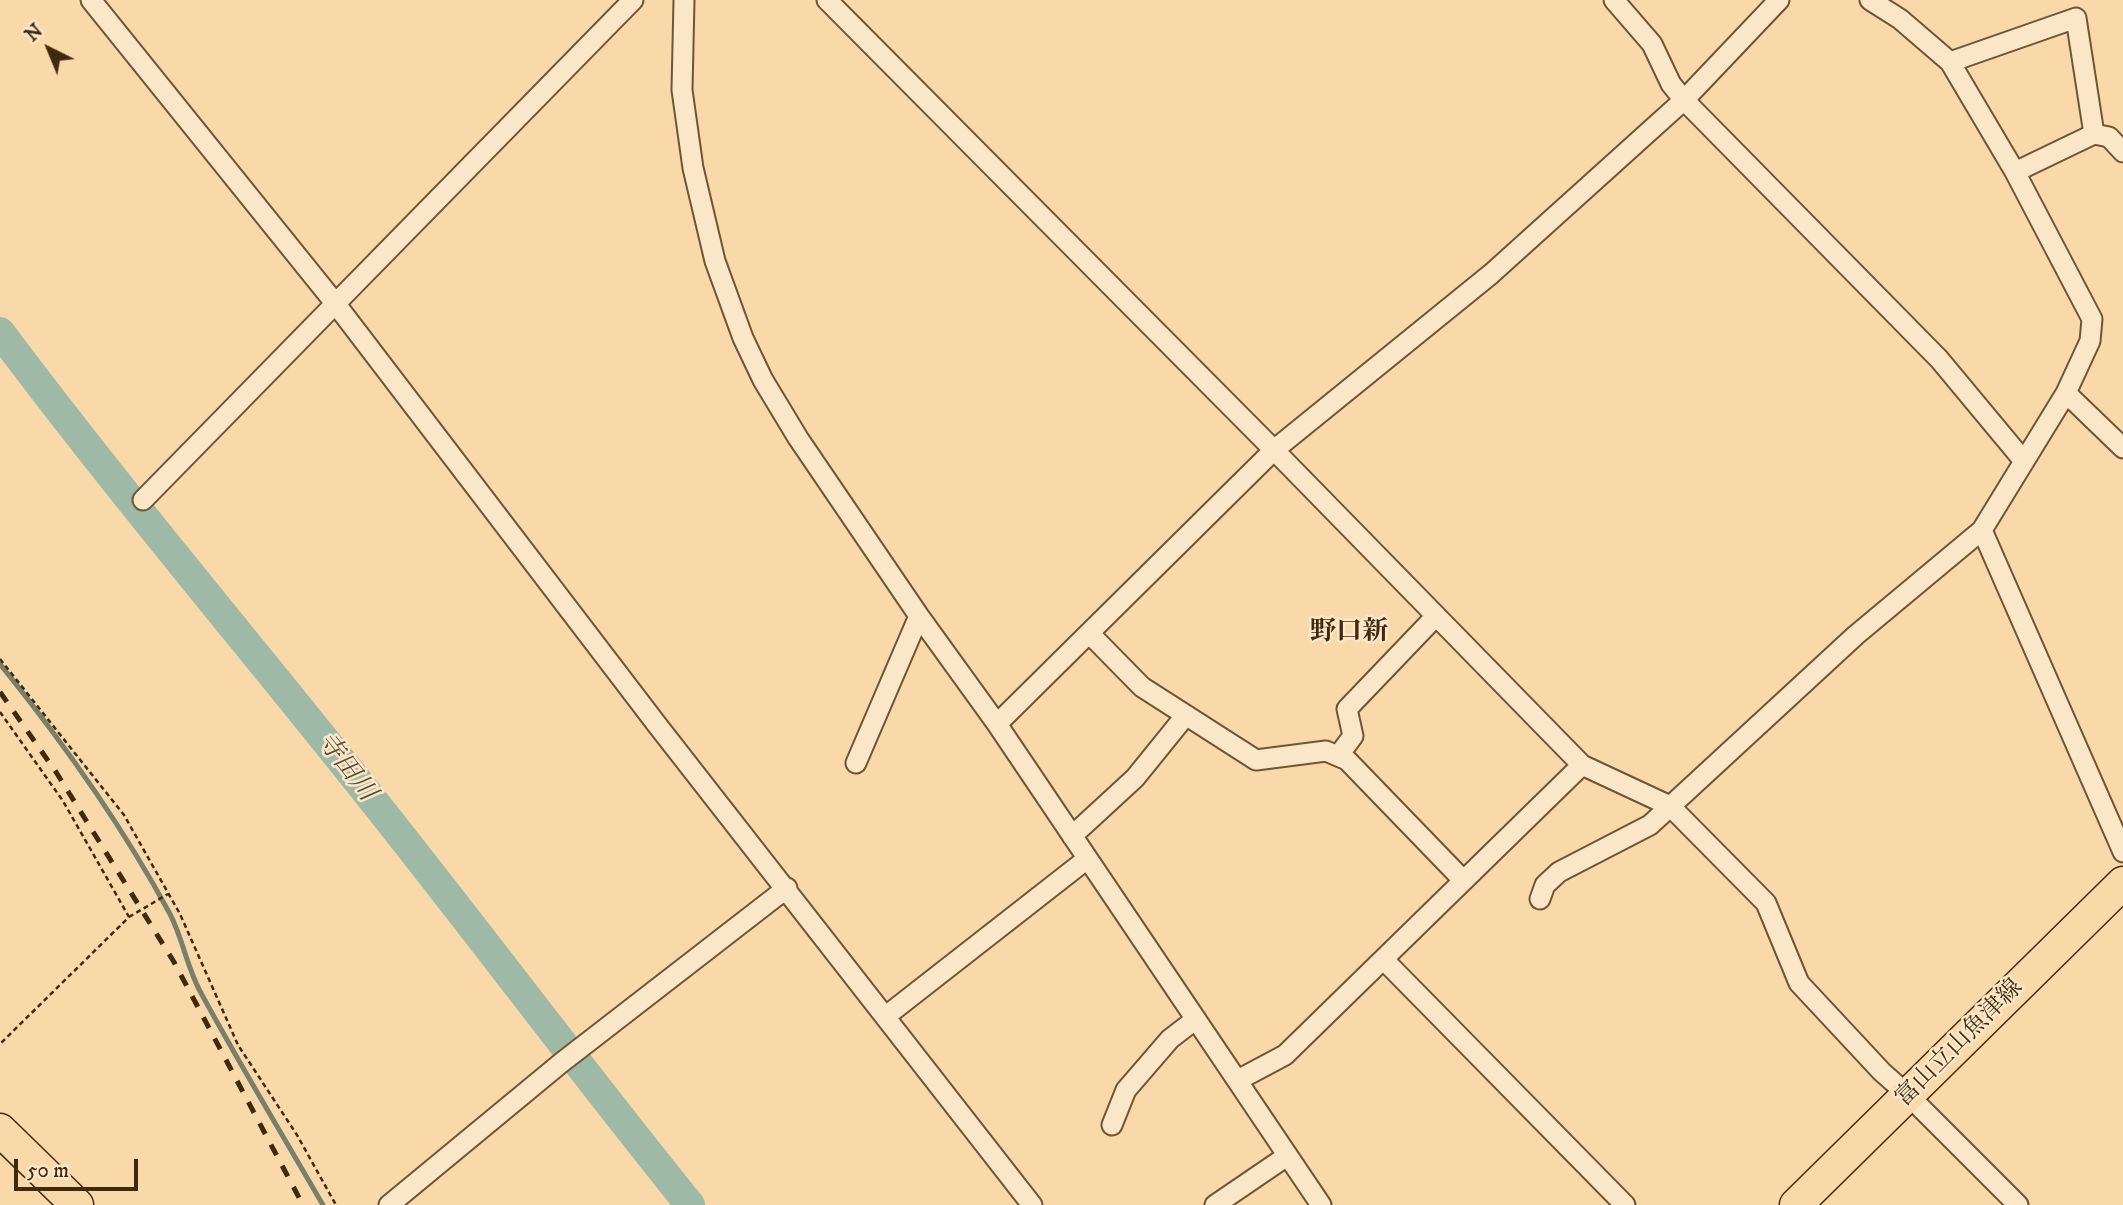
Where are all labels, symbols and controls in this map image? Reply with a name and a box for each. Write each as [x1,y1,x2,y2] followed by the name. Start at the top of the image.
[14,14,84,84] north arrow
[21,20,48,47] text: N
[1310,618,1388,650] district label: 野口新
[309,728,381,808] water label: 寺田川
[1890,974,2030,1114] street label: 富山立山魚津線
[18,1146,142,1190] scale bar
[27,1158,69,1184] text: 50 m

